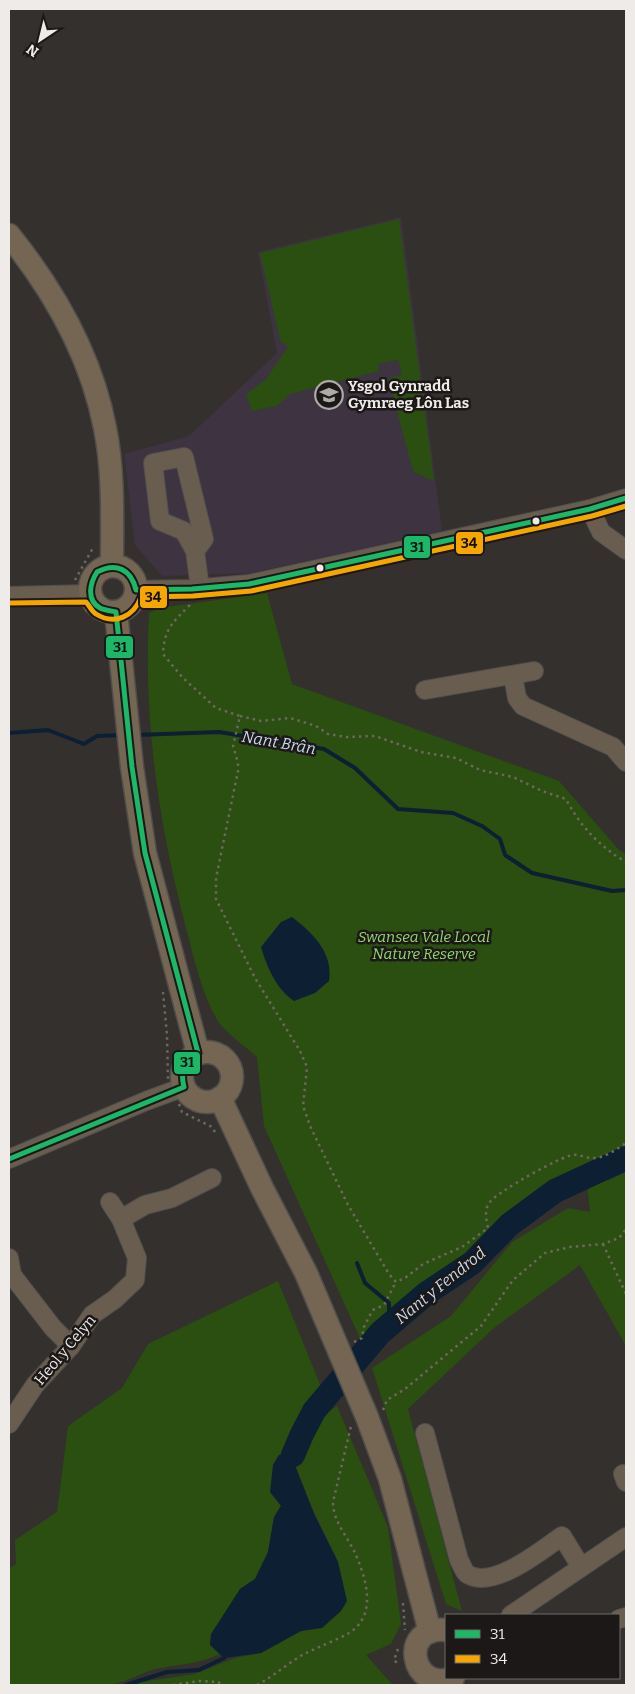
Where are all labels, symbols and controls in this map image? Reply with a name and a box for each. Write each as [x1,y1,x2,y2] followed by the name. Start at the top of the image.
[15,15,65,65] north arrow
[23,40,42,60] text: N
[348,377,469,412] place label: Ysgol Gynradd Gymraeg Lôn Las
[314,380,344,410] school or university icon: Ysgol Gynradd Gymraeg Lôn Las
[531,516,541,526] unlabelled marker
[455,531,484,555] line badge: 34
[403,535,431,559] line badge: 31
[461,535,478,552] text: 34
[410,539,424,556] text: 31
[315,563,325,573] unlabelled marker
[139,585,168,609] line badge: 34
[145,589,162,606] text: 34
[105,635,134,659] line badge: 31
[113,639,127,656] text: 31
[240,727,317,758] water label: Nant Brân
[358,928,490,963] park label: Swansea Vale Local Nature Reserve
[173,1051,201,1075] line badge: 31
[180,1054,194,1071] text: 31
[391,1243,489,1328] water label: Nant y Fendrod
[31,1311,100,1389] street label: Heol y Celyn
[445,1614,620,1679] legend
[490,1625,505,1643] text: 31
[490,1650,508,1668] text: 34

